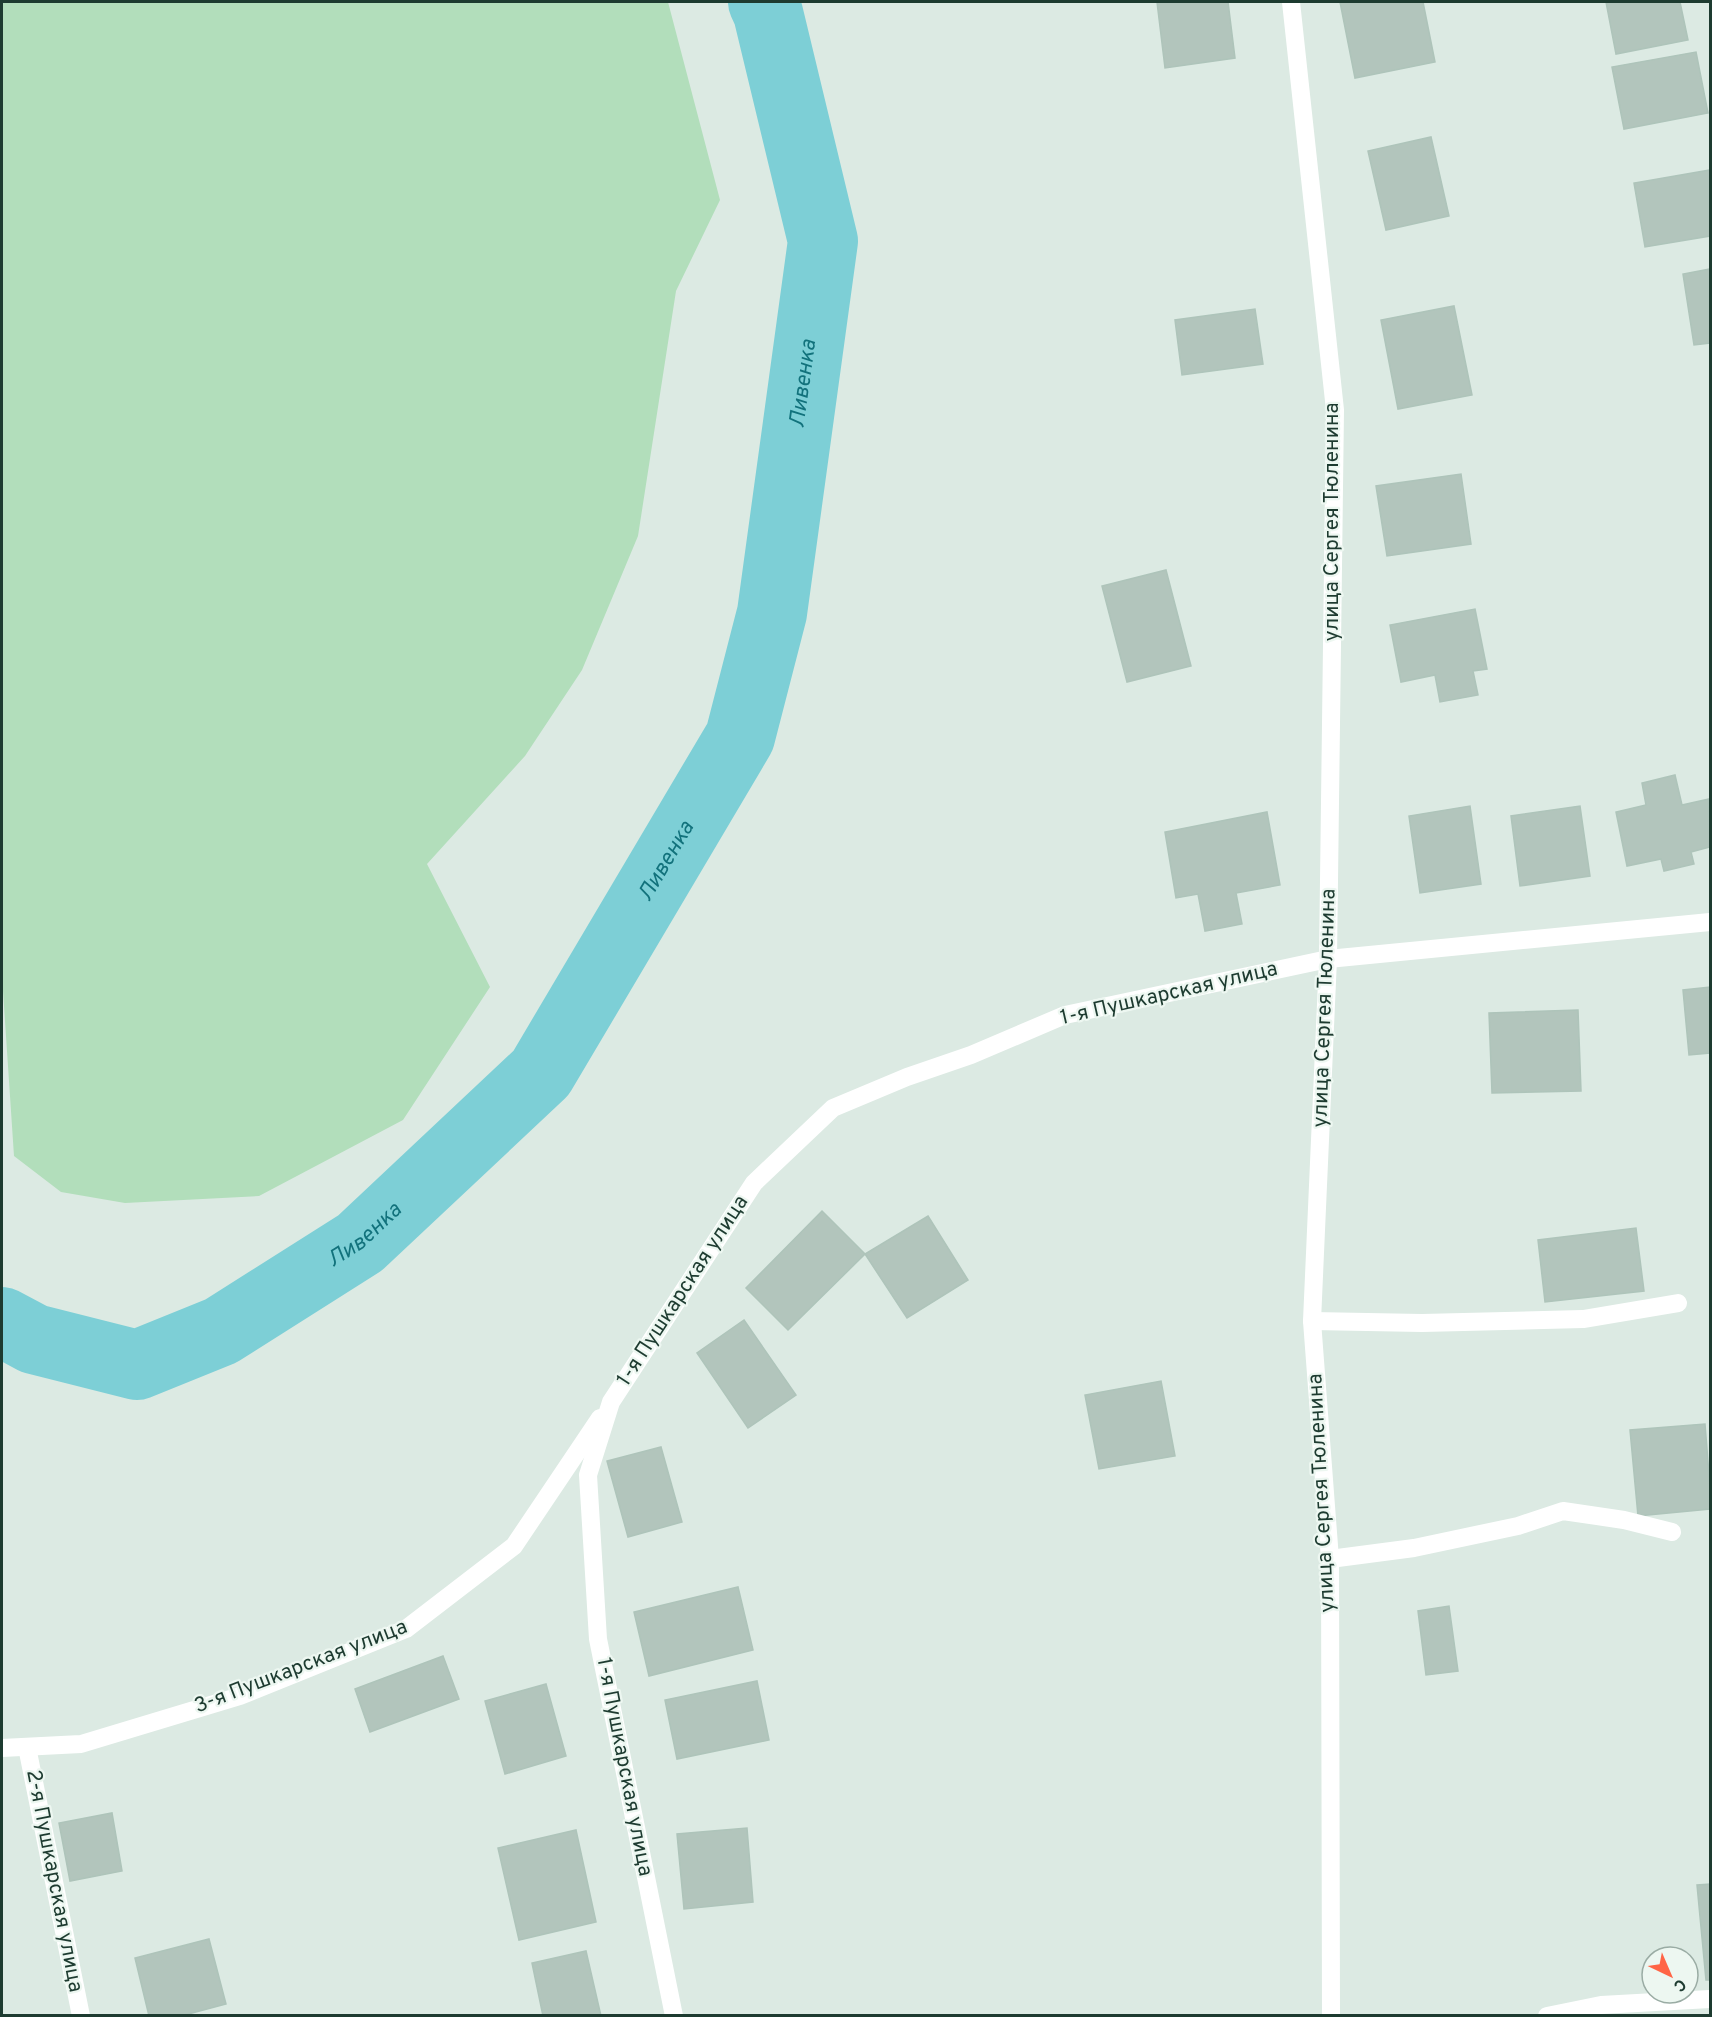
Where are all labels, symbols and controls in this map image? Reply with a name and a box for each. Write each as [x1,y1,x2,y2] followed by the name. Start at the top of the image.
[784,337,823,429] water label: Ливенка
[1319,402,1346,642] street label: улица Сергея Тюленина
[632,816,701,906] water label: Ливенка
[1307,888,1343,1128] street label: улица Сергея Тюленина
[1058,956,1280,1032] street label: 1-я Пушкарская улица
[611,1190,755,1392] street label: 1-я Пушкарская улица
[322,1197,408,1274] water label: Ливенка
[1302,1373,1342,1613] street label: улица Сергея Тюленина
[191,1614,411,1720] street label: 3-я Пушкарская улица
[590,1655,658,1879] street label: 1-я Пушкарская улица
[19,1767,89,1995] street label: 2-я Пушкарская улица
[1640,1945,1700,2005] north arrow
[1668,1974,1690,1995] text: С

